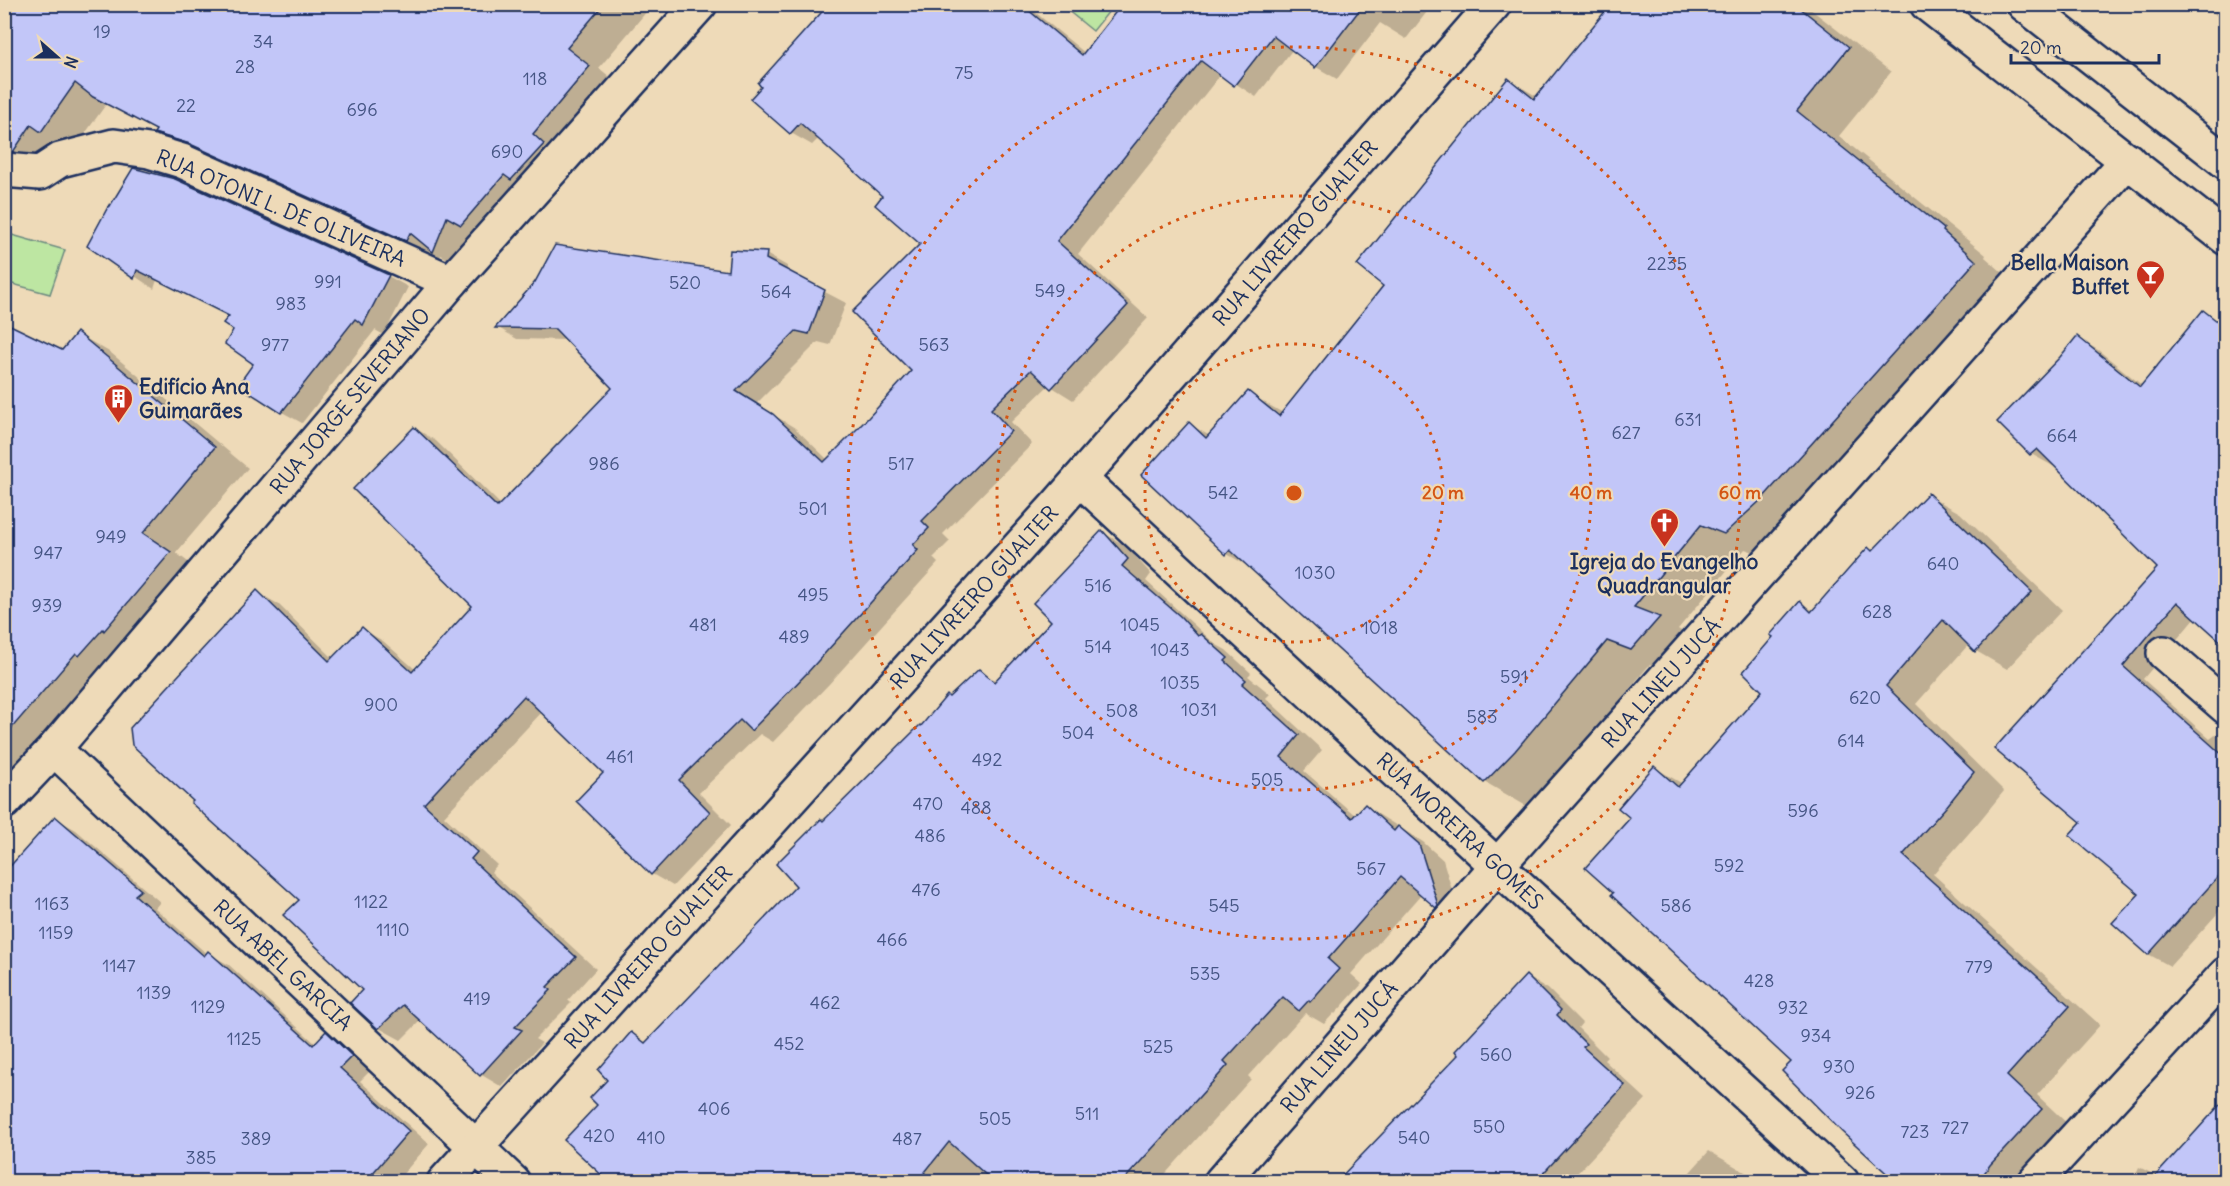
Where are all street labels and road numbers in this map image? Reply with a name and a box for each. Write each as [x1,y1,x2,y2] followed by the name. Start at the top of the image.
[1207,134,1383,332] street label: RUA LIVREIRO GUALTER
[152,143,410,273] street label: RUA OTONI L. DE OLIVEIRA
[264,302,436,500] street label: RUA JORGE SEVERIANO
[884,499,1064,695] street label: RUA LIVREIRO GUALTER
[1596,612,1726,754] street label: RUA LINEU JUCÁ
[1371,747,1549,915] street label: RUA MOREIRA GOMES
[558,859,738,1055] street label: RUA LIVREIRO GUALTER
[208,894,358,1036] street label: RUA ABEL GARCIA
[1274,976,1404,1118] street label: RUA LINEU JUCÁ

